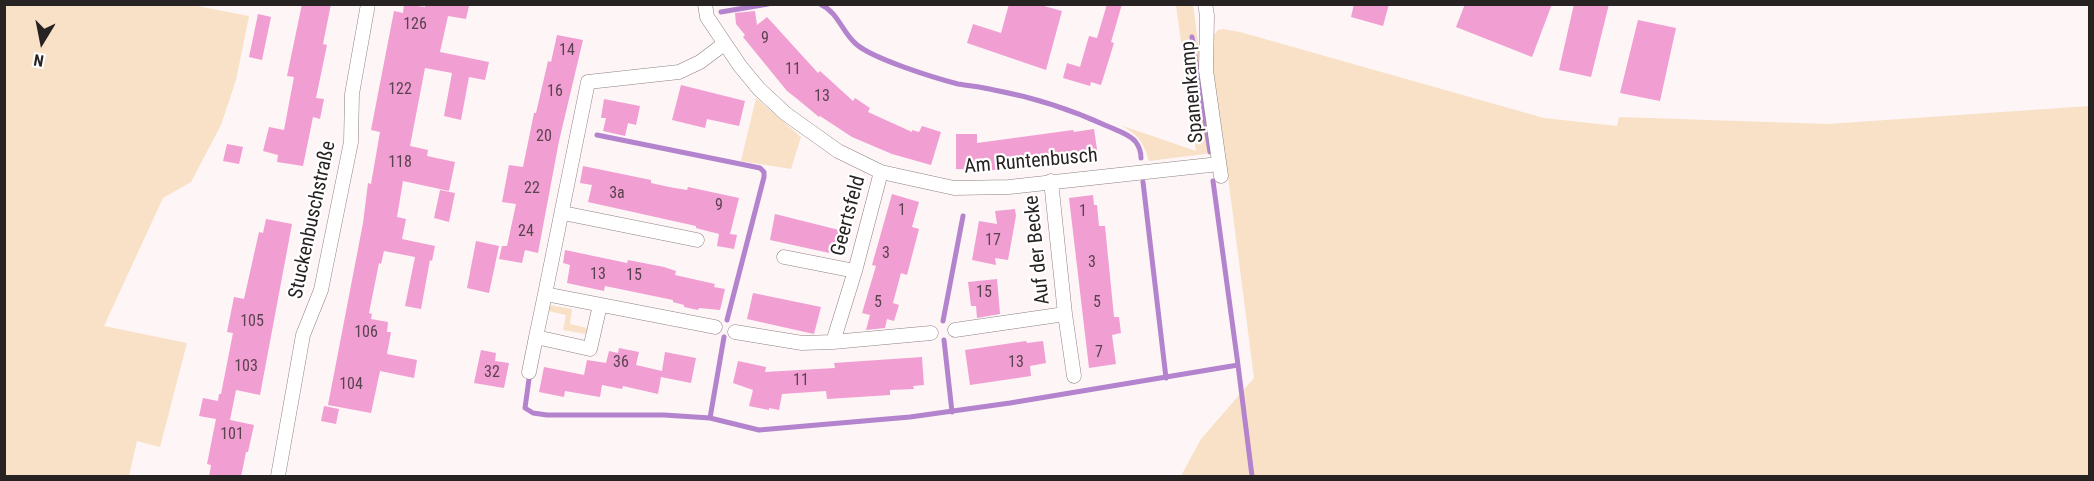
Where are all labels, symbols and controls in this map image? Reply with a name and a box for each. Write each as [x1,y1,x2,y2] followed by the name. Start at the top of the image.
[12,12,72,72] north arrow
[403,15,427,35] house number: 126
[761,29,769,49] house number: 9
[1177,40,1209,144] street label: Spanenkamp
[559,41,575,61] house number: 14
[32,50,45,70] text: N
[785,60,801,80] house number: 11
[388,80,412,100] house number: 122
[547,82,563,102] house number: 16
[814,87,830,107] house number: 13
[536,127,552,147] house number: 20
[285,139,341,301] street label: Stuckenbuschstraße
[963,144,1099,180] street label: Am Runtenbusch
[388,153,412,173] house number: 118
[827,173,871,259] street label: Geertsfeld
[524,179,540,199] house number: 22
[609,184,625,204] house number: 3a
[1020,194,1056,306] street label: Auf der Becke
[715,196,723,216] house number: 9
[898,201,906,221] house number: 1
[1079,202,1087,222] house number: 1
[518,222,534,242] house number: 24
[985,231,1001,251] house number: 17
[882,244,890,264] house number: 3
[1088,253,1096,273] house number: 3
[590,265,606,285] house number: 13
[626,266,642,286] house number: 15
[976,283,992,303] house number: 15
[874,293,882,313] house number: 5
[1093,293,1101,313] house number: 5
[240,312,264,332] house number: 105
[354,323,378,343] house number: 106
[1095,343,1103,363] house number: 7
[613,353,629,373] house number: 36
[1008,353,1024,373] house number: 13
[234,357,258,377] house number: 103
[484,363,500,383] house number: 32
[793,371,809,391] house number: 11
[339,375,363,395] house number: 104
[220,425,244,445] house number: 101

